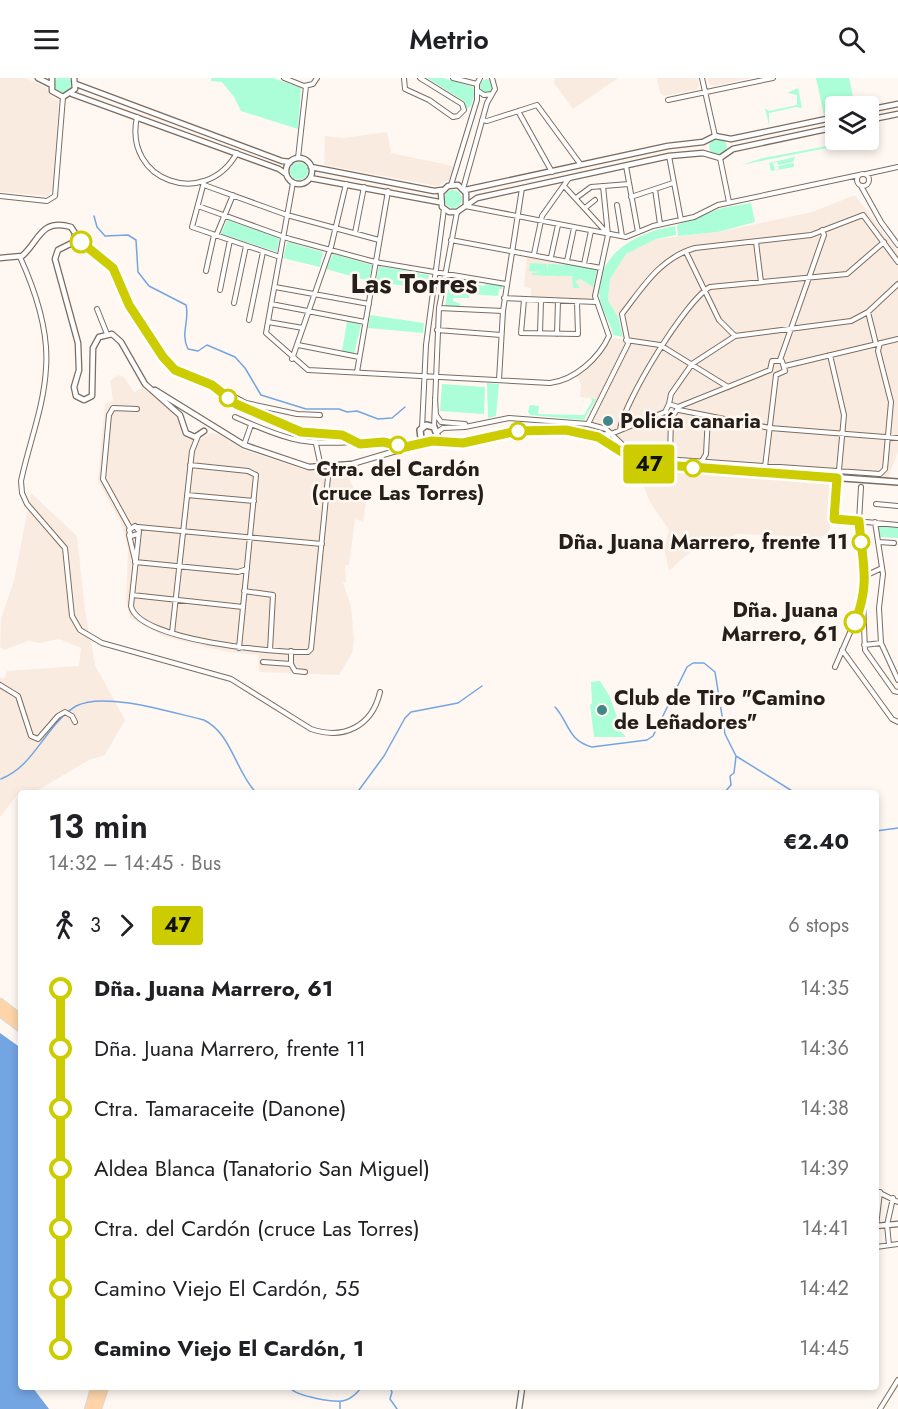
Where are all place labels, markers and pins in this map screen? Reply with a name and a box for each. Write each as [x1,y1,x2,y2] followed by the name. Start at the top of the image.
[70,231,92,253] unlabelled marker
[219,389,237,407] unlabelled marker
[620,406,761,436] place label: Policía canaria
[601,414,615,428] marker: Policía canaria
[509,422,527,440] unlabelled marker
[389,436,407,454] marker: Ctra. del Cardón (cruce Las Torres)
[311,454,485,508] place label: Ctra. del Cardón (cruce Las Torres)
[684,459,702,477] unlabelled marker
[558,527,848,557] place label: Dña. Juana Marrero, frente 11
[852,533,870,551] marker: Dña. Juana Marrero, frente 11
[721,595,838,649] place label: Dña. Juana Marrero, 61
[844,611,866,633] marker: Dña. Juana Marrero, 61
[614,683,825,737] place label: Club de Tiro "Camino de Leñadores"
[595,703,609,717] marker: Club de Tiro "Camino de Leñadores"

